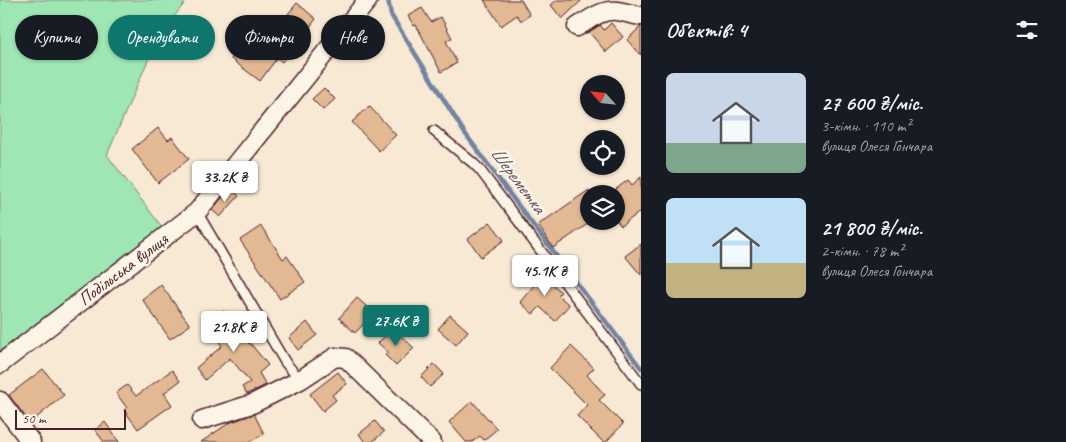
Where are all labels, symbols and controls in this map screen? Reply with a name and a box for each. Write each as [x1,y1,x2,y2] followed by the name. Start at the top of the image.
[15,15,98,60] chip: Купити
[108,15,215,60] chip: Орендувати
[225,15,311,60] chip: Фільтри
[321,15,385,60] chip: Нове
[1013,16,1041,44] icon: filters
[666,17,747,43] text: Об’єктів: 4
[580,75,625,120] north arrow
[580,75,625,230] map controls
[821,90,923,116] text: 27 600 ₴/міс.
[706,93,766,153] icon: home
[821,116,911,136] text: 3-кімн. · 110 m²
[580,130,625,175] button: locate
[821,136,932,156] text: вулиця Олеся Гончара
[485,142,552,220] water label: Шереметка
[179,160,271,203] pin: 33.2K ₴
[203,167,247,187] text: 33.2K ₴
[580,185,625,230] button: layers
[821,215,922,241] text: 21 800 ₴/міс.
[706,218,766,278] icon: home
[74,227,174,310] street label: Подільська вулиця
[821,241,903,261] text: 2-кімн. · 78 m²
[499,254,591,297] pin: 45.1K ₴
[523,261,567,281] text: 45.1K ₴
[821,261,932,281] text: вулиця Олеся Гончара
[350,304,442,347] pin: 27.6K ₴
[188,310,280,353] pin: 21.8K ₴
[374,311,418,331] text: 27.6K ₴
[212,317,256,337] text: 21.8K ₴
[15,407,126,430] scale bar
[22,410,46,427] text: 50 m

